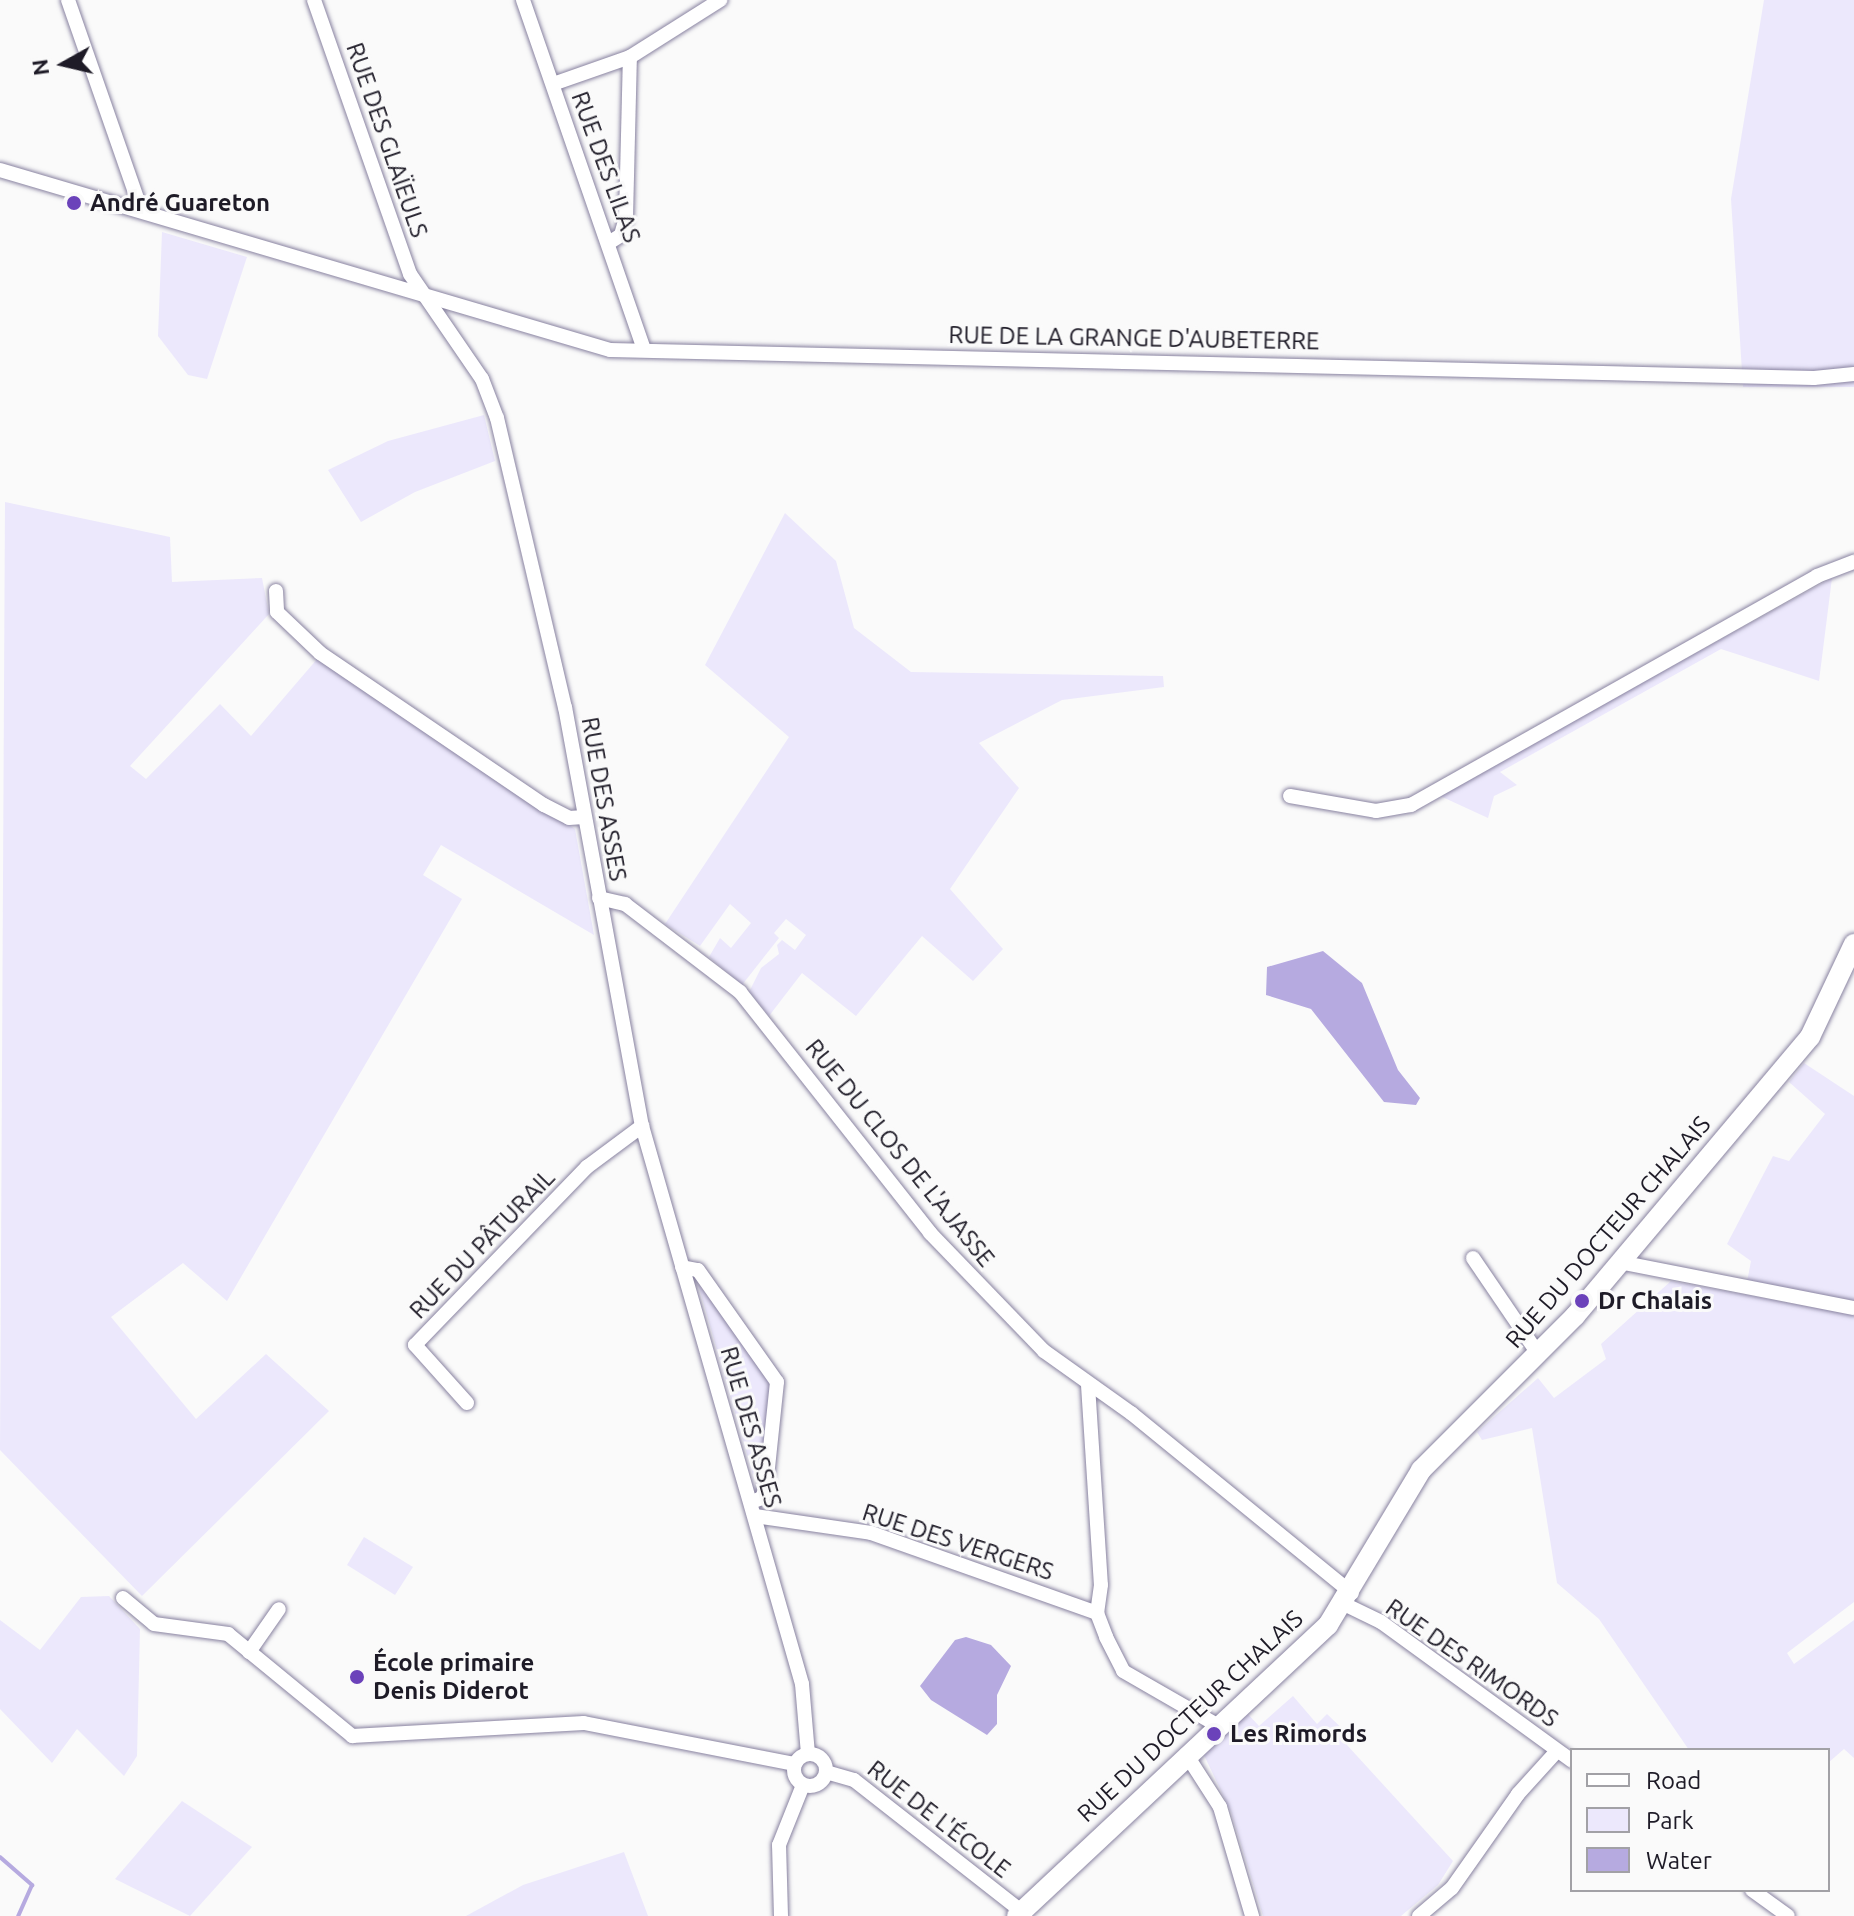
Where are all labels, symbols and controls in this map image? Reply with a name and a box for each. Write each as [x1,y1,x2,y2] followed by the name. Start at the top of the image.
[24,24,104,104] north arrow
[340,39,434,241] street label: RUE DES GLAÏEULS
[26,58,53,77] text: N
[565,88,647,246] street label: RUE DES LILAS
[90,189,270,217] place label: André Guareton
[65,194,83,212] marker: André Guareton
[948,320,1320,356] street label: RUE DE LA GRANGE D'AUBETERRE
[575,715,633,883] street label: RUE DES ASSES
[799,1033,1001,1273] street label: RUE DU CLOS DE L'AJASSE
[1500,1110,1716,1354] street label: RUE DU DOCTEUR CHALAIS
[404,1163,560,1325] street label: RUE DU PÂTURAIL
[1598,1287,1712,1315] place label: Dr Chalais
[1573,1292,1591,1310] marker: Dr Chalais
[714,1343,788,1511] street label: RUE DES ASSES
[859,1498,1057,1586] street label: RUE DES VERGERS
[1380,1593,1564,1733] street label: RUE DES RIMORDS
[1071,1604,1309,1828] street label: RUE DU DOCTEUR CHALAIS
[373,1649,534,1705] place label: École primaire Denis Diderot
[348,1668,366,1686] marker: École primaire Denis Diderot
[1230,1720,1367,1748] place label: Les Rimords
[1205,1725,1223,1743] marker: Les Rimords
[1570,1748,1830,1892] legend
[862,1754,1016,1884] street label: RUE DE L'ÉCOLE
[1646,1767,1701,1794] text: Road
[1646,1807,1694,1834] text: Park
[1646,1847,1712,1874] text: Water

